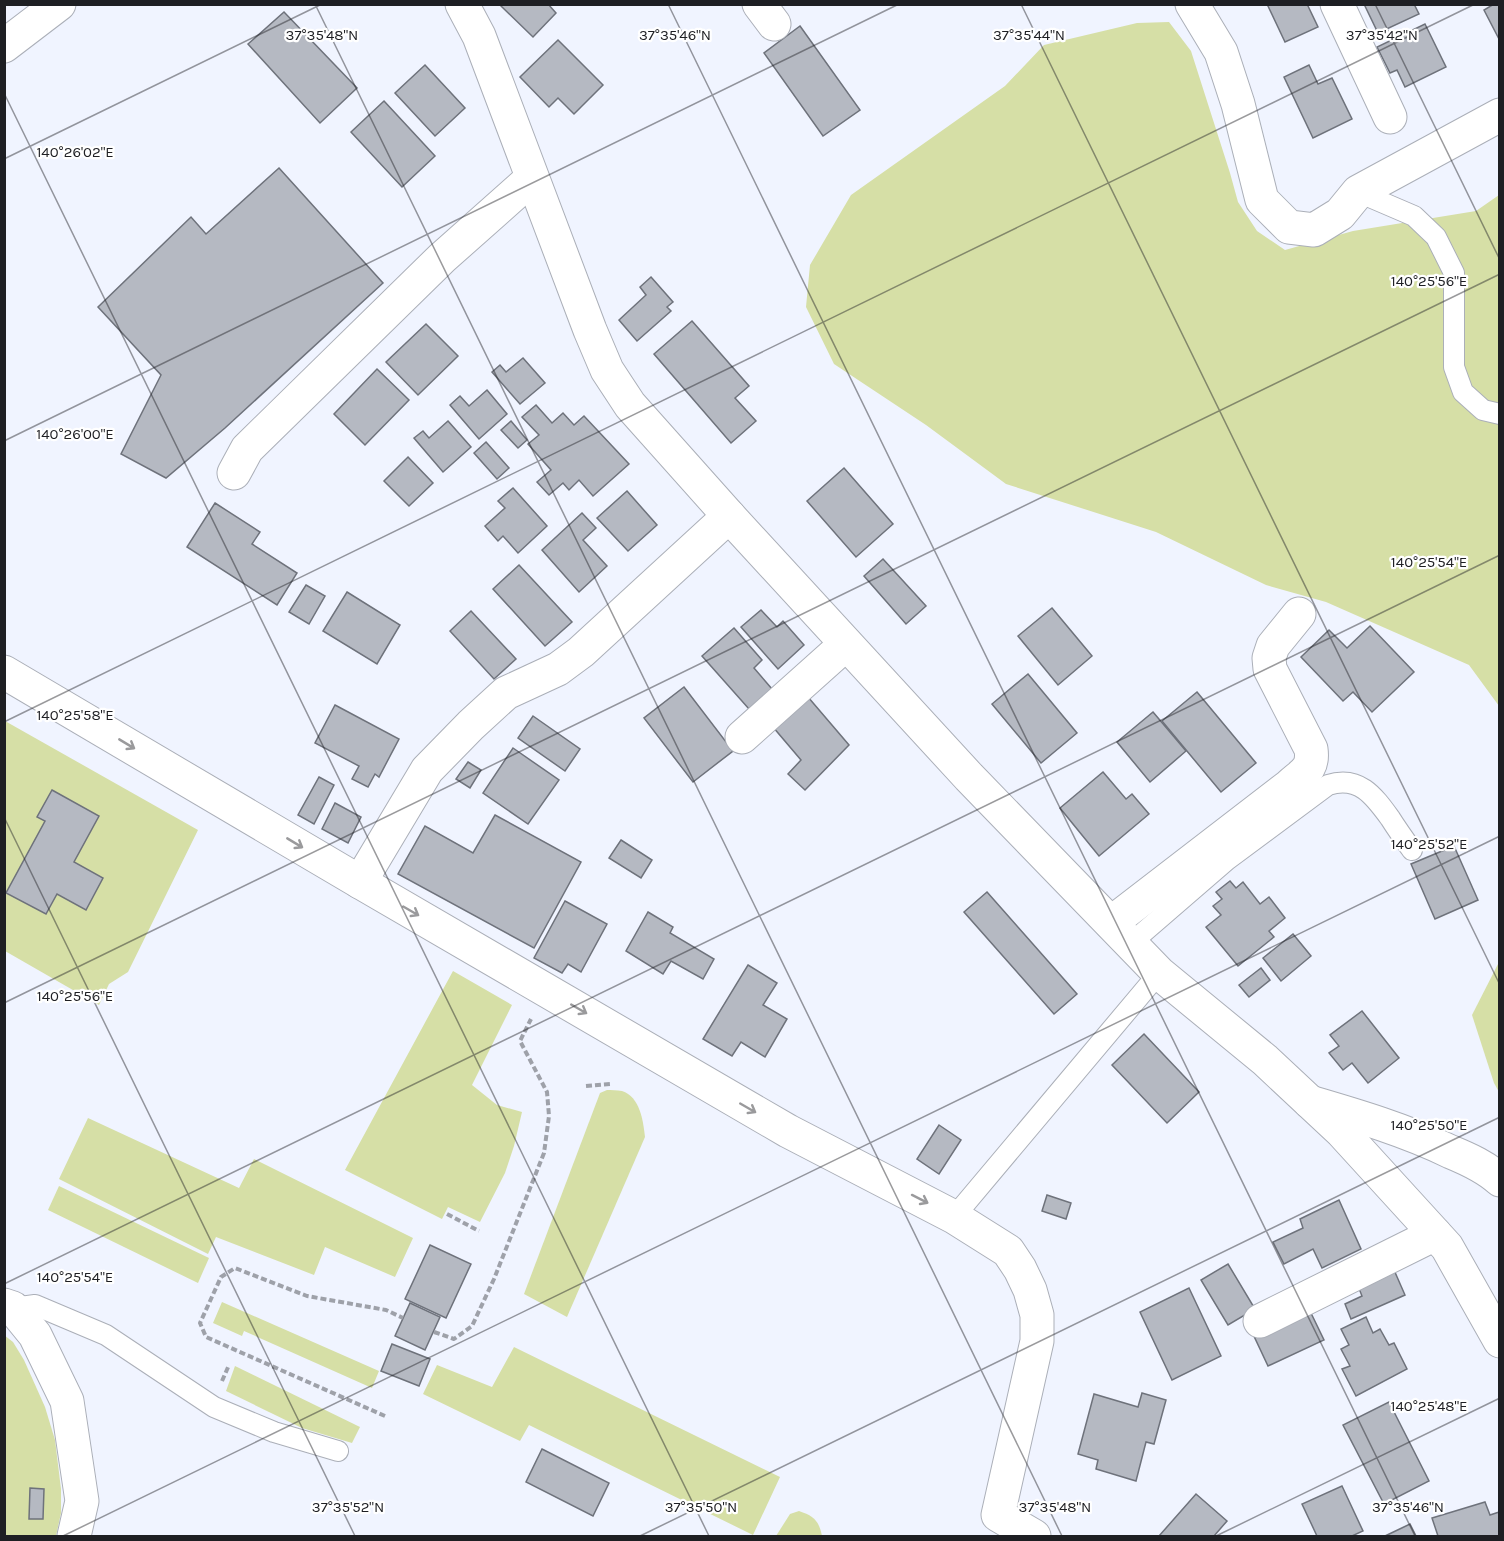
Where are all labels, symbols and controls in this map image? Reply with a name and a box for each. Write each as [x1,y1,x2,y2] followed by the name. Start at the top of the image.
[286,26,358,44] text: 37°35'48"N
[639,26,711,44] text: 37°35'46"N
[993,26,1065,44] text: 37°35'44"N
[1346,26,1418,44] text: 37°35'42"N
[36,143,114,161] text: 140°26'02"E
[1391,272,1467,290] text: 140°25'56"E
[36,425,114,443] text: 140°26'00"E
[1391,553,1467,571] text: 140°25'54"E
[36,706,114,724] text: 140°25'58"E
[118,739,135,751] one-way arrow
[1391,835,1467,853] text: 140°25'52"E
[286,838,303,850] one-way arrow
[402,906,419,918] one-way arrow
[37,987,113,1005] text: 140°25'56"E
[571,1004,588,1016] one-way arrow
[739,1102,756,1114] one-way arrow
[1391,1116,1467,1134] text: 140°25'50"E
[911,1193,928,1205] one-way arrow
[37,1268,113,1286] text: 140°25'54"E
[1390,1397,1468,1415] text: 140°25'48"E
[312,1498,384,1516] text: 37°35'52"N
[665,1498,737,1516] text: 37°35'50"N
[1019,1498,1091,1516] text: 37°35'48"N
[1372,1498,1444,1516] text: 37°35'46"N

